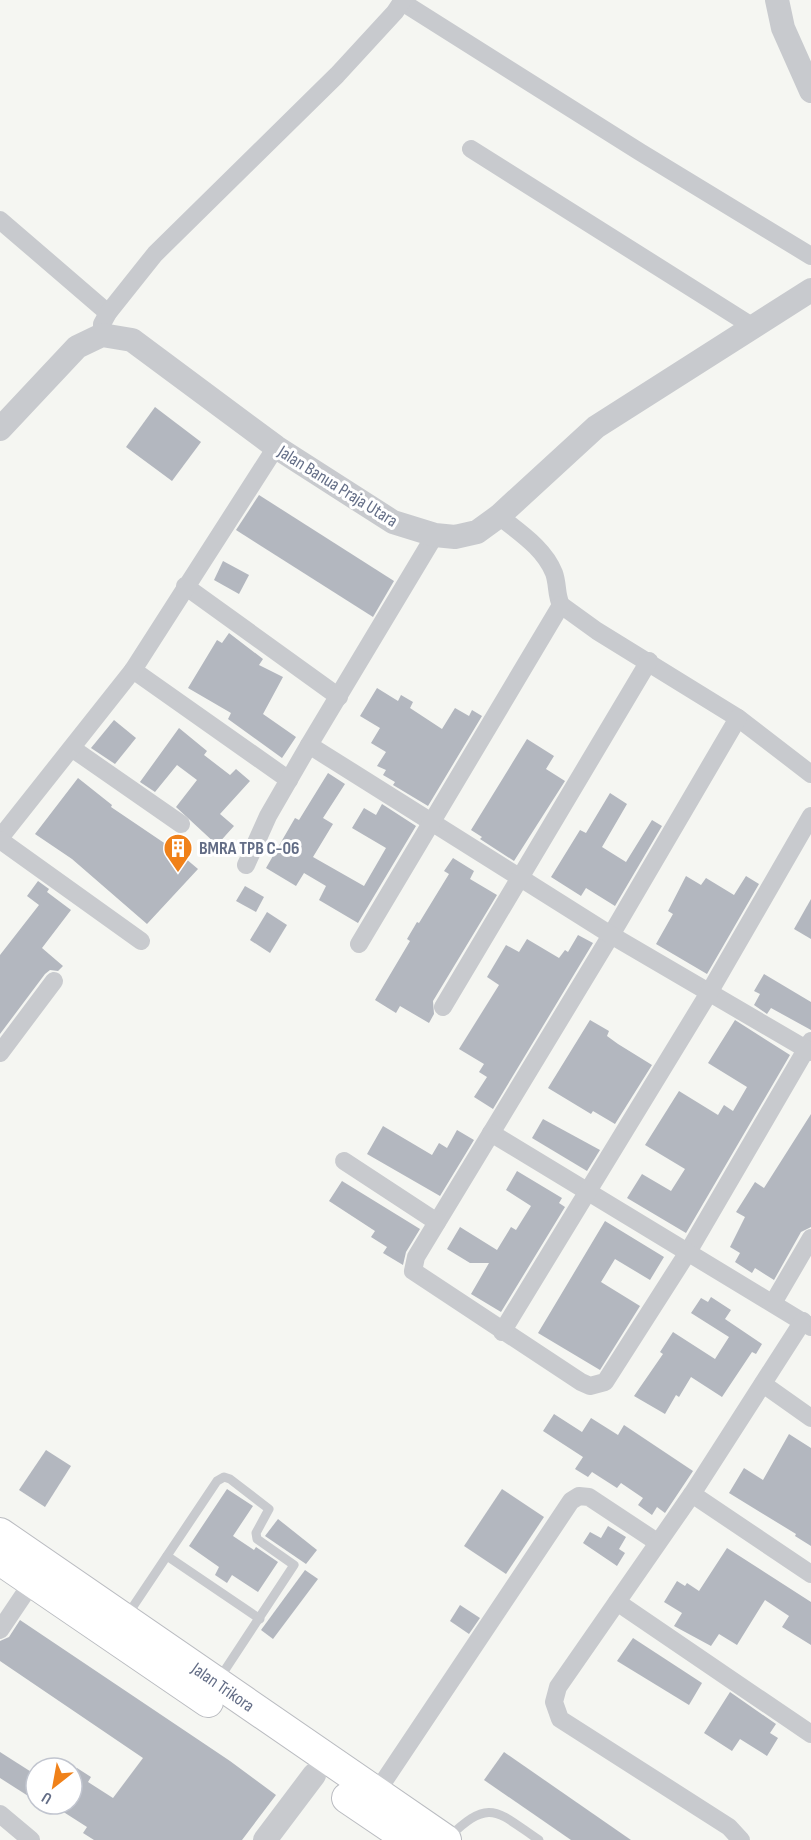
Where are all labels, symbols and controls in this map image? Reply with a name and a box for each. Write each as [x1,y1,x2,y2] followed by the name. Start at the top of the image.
[273,441,401,532] street label: Jalan Banua Praja Utara
[162,832,194,874] building icon: BMRA TPB C-06
[199,838,300,859] place label: BMRA TPB C-06
[186,1658,258,1717] street label: Jalan Trikora
[24,1756,84,1816] north arrow
[39,1787,56,1808] text: U

